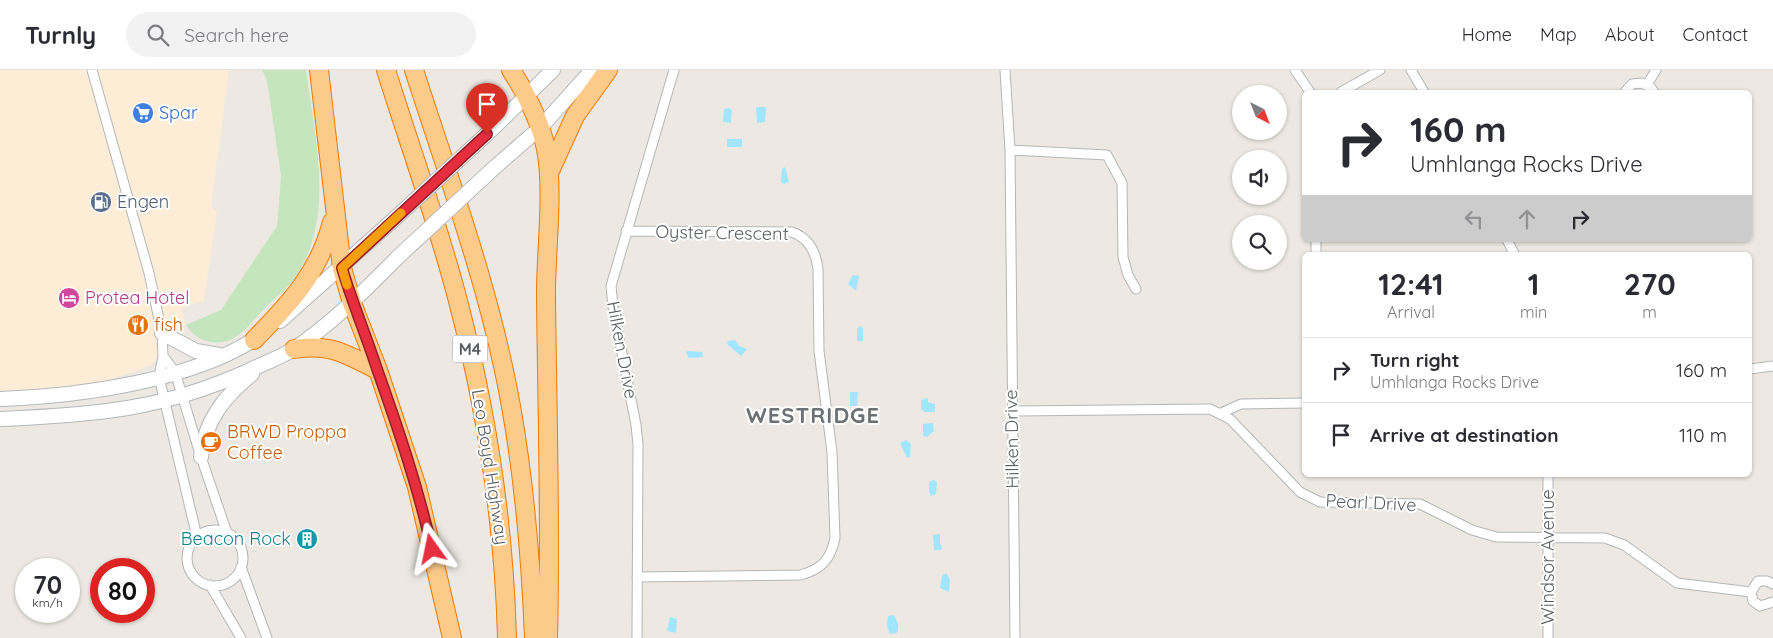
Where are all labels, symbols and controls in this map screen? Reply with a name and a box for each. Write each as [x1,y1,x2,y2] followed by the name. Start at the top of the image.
[126,12,476,57] search box
[25,20,96,50] text: Turnly
[144,21,172,49] icon: search
[184,23,289,47] text: Search here
[1462,23,1512,46] text: Home
[1540,23,1577,46] text: Map
[1605,23,1655,46] text: About
[1683,23,1748,46] text: Contact
[466,83,508,134] pin
[1232,85,1288,140] north arrow
[1232,85,1287,270] map controls
[473,90,501,118] icon: arrive
[131,101,155,125] supermarket icon: Spar
[159,101,198,124] place label: Spar
[1410,107,1507,151] text: 160 m
[1327,110,1392,175] icon: right
[1232,150,1287,205] button: sound
[1410,150,1643,178] text: Umhlanga Rocks Drive
[89,190,113,214] fuel station icon: Engen
[117,190,169,213] place label: Engen
[1460,205,1488,233] icon: left
[1513,205,1541,233] icon: ahead
[1566,205,1594,233] icon: right
[1232,215,1287,270] button: search
[655,220,789,245] street label: Oyster Crescent
[1378,265,1444,303] text: 12:41
[1528,265,1540,303] text: 1
[1624,265,1676,303] text: 270
[57,286,81,310] hotel icon: Protea Hotel
[85,286,189,309] place label: Protea Hotel
[602,299,643,401] street label: Hilken Drive
[1387,302,1435,322] text: Arrival
[1520,302,1547,322] text: min
[1642,302,1657,322] text: m
[126,313,150,337] restaurant icon: fish
[154,313,183,336] place label: fish
[452,336,488,362] road number: M4
[1370,348,1459,372] text: Turn right
[1327,356,1355,384] icon: right
[1676,358,1727,382] text: 160 m
[1370,372,1539,392] text: Umhlanga Rocks Drive
[467,388,514,546] street label: Leo Boyd Highway
[999,389,1024,489] street label: Hilken Drive
[746,401,880,429] district label: WESTRIDGE
[227,420,347,464] place label: BRWD Proppa Coffee
[1327,421,1355,449] icon: arrive
[1370,423,1559,447] text: Arrive at destination
[1679,423,1727,447] text: 110 m
[199,430,223,454] cafe icon: BRWD Proppa Coffee
[1325,489,1417,516] street label: Pearl Drive
[1536,489,1559,625] street label: Windsor Avenue
[405,522,457,574] position arrow
[181,527,291,550] place label: Beacon Rock
[295,527,319,551] building icon: Beacon Rock
[90,558,155,623] speed limit sign: 80
[33,569,62,600] text: 70
[32,595,63,610] text: km/h

